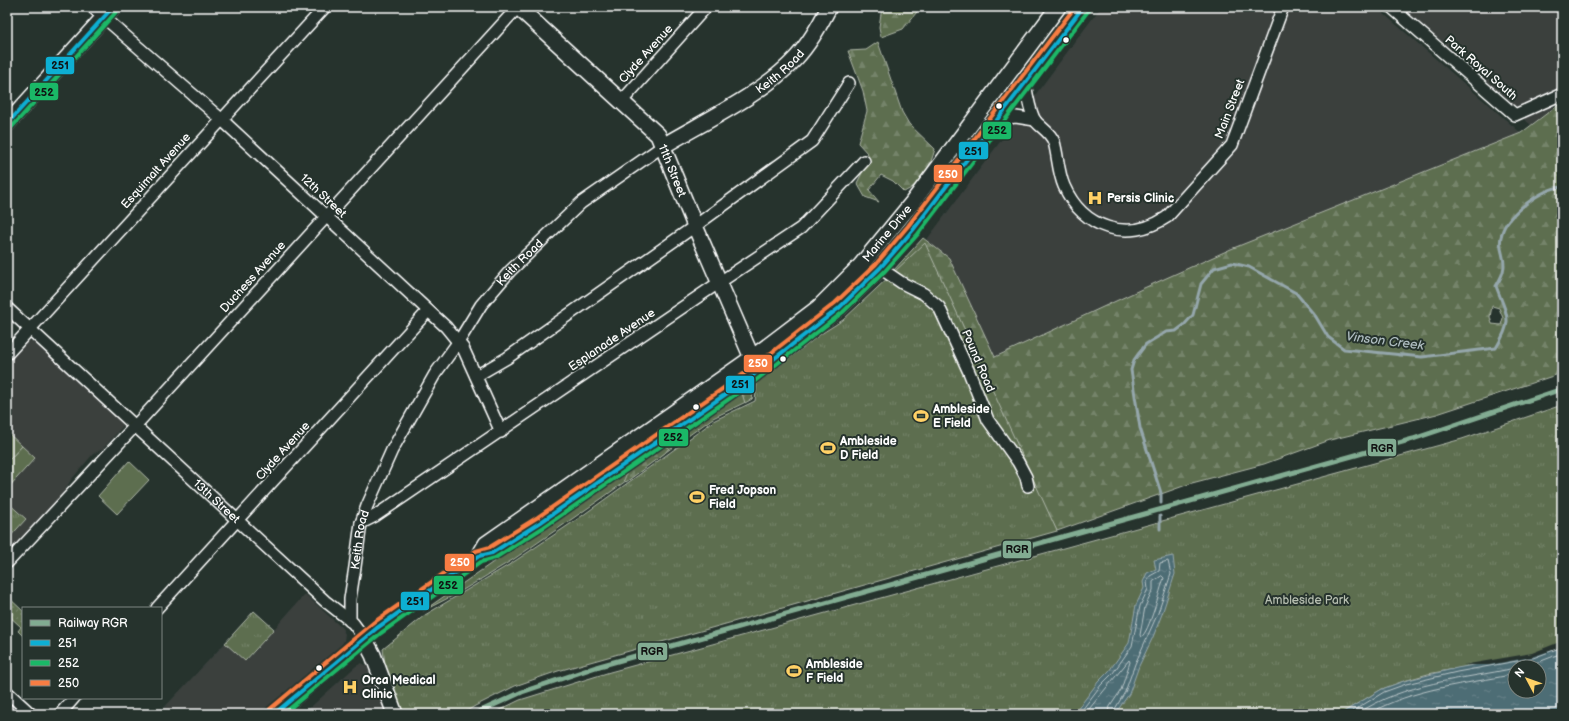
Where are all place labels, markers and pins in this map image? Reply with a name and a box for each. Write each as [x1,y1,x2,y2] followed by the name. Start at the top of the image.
[1061,35,1071,45] unlabelled marker
[994,101,1004,111] unlabelled marker
[1086,189,1104,207] hospital icon: Persis Clinic
[1107,191,1175,206] place label: Persis Clinic
[778,354,788,364] unlabelled marker
[691,402,701,412] unlabelled marker
[932,402,990,431] place label: Ambleside E Field
[912,407,930,425] sports icon: Ambleside E Field
[839,434,897,463] place label: Ambleside D Field
[819,439,837,457] sports icon: Ambleside D Field
[709,483,777,512] place label: Fred Jopson Field
[688,488,706,506] sports icon: Fred Jopson Field
[805,657,863,686] place label: Ambleside F Field
[785,662,803,680] sports icon: Ambleside F Field
[314,663,324,673] unlabelled marker
[362,673,436,702] place label: Orca Medical Clinic
[341,678,359,696] hospital icon: Orca Medical Clinic

